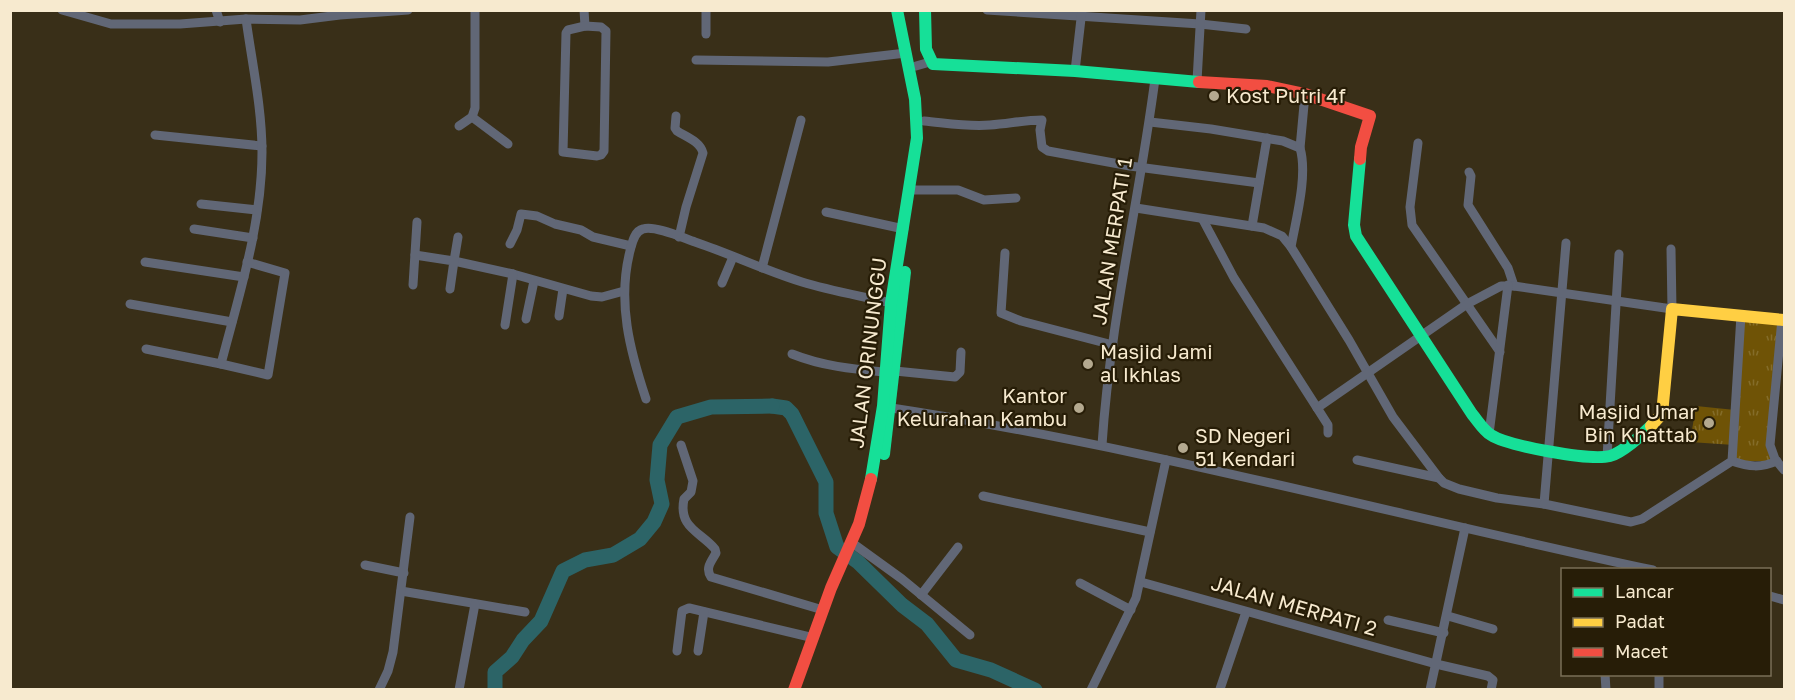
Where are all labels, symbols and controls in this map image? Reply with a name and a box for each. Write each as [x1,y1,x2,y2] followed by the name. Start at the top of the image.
[1226,83,1346,107] place label: Kost Putri 4f
[1207,89,1221,103] marker: Kost Putri 4f
[1086,155,1136,326] street label: JALAN MERPATI 1
[843,256,891,450] street label: JALAN ORINUNGGU
[1100,339,1213,386] place label: Masjid Jami al Ikhlas
[1081,357,1095,371] marker: Masjid Jami al Ikhlas
[897,383,1067,430] place label: Kantor Kelurahan Kambu
[1578,399,1697,446] place label: Masjid Umar Bin Khattab
[1072,401,1086,415] marker: Kantor Kelurahan Kambu
[1702,416,1716,430] marker: Masjid Umar Bin Khattab
[1195,423,1295,470] place label: SD Negeri 51 Kendari
[1176,441,1190,455] marker: SD Negeri 51 Kendari
[1561,568,1771,676] legend
[1209,570,1380,640] street label: JALAN MERPATI 2
[1615,580,1674,602] text: Lancar
[1615,610,1665,632] text: Padat
[1615,640,1668,662] text: Macet

